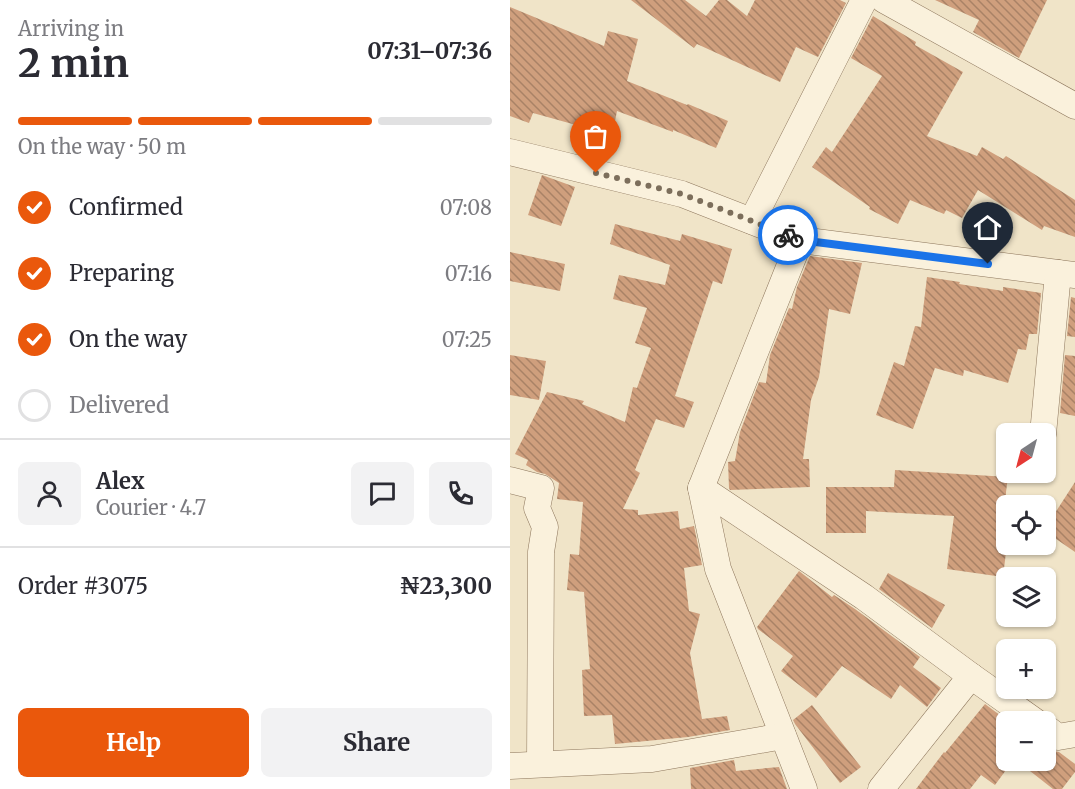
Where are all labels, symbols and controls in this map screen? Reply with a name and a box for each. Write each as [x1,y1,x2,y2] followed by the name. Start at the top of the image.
[18,16,124,41] text: Arriving in
[367,37,492,65] text: 07:31–07:36
[18,39,129,88] text: 2 min
[570,111,621,173] pin
[579,120,612,153] icon: bag
[18,134,186,159] text: On the way · 50 m
[18,191,51,224] icon: check
[69,193,183,221] text: Confirmed
[440,195,492,220] text: 07:08
[962,202,1013,264] pin
[758,205,818,265] courier
[971,211,1004,244] icon: home
[772,219,805,252] icon: bike
[18,257,51,290] icon: check
[69,259,174,287] text: Preparing
[445,261,492,286] text: 07:16
[18,323,51,356] icon: check
[69,325,187,353] text: On the way
[442,327,492,352] text: 07:25
[69,391,169,419] text: Delivered
[996,423,1056,483] north arrow
[996,423,1056,771] map controls
[18,462,81,525] button: person
[351,462,414,525] button: chat
[429,462,492,525] button: phone
[96,467,145,495] text: Alex
[96,495,206,520] text: Courier · 4.7
[996,495,1056,555] button: locate
[996,567,1056,627] button: layers
[18,572,148,600] text: Order #3075
[399,572,492,600] text: ₦23,300
[996,639,1056,699] button: +
[18,708,249,777] button: Help
[261,708,492,777] button: Share
[996,711,1056,771] button: −

